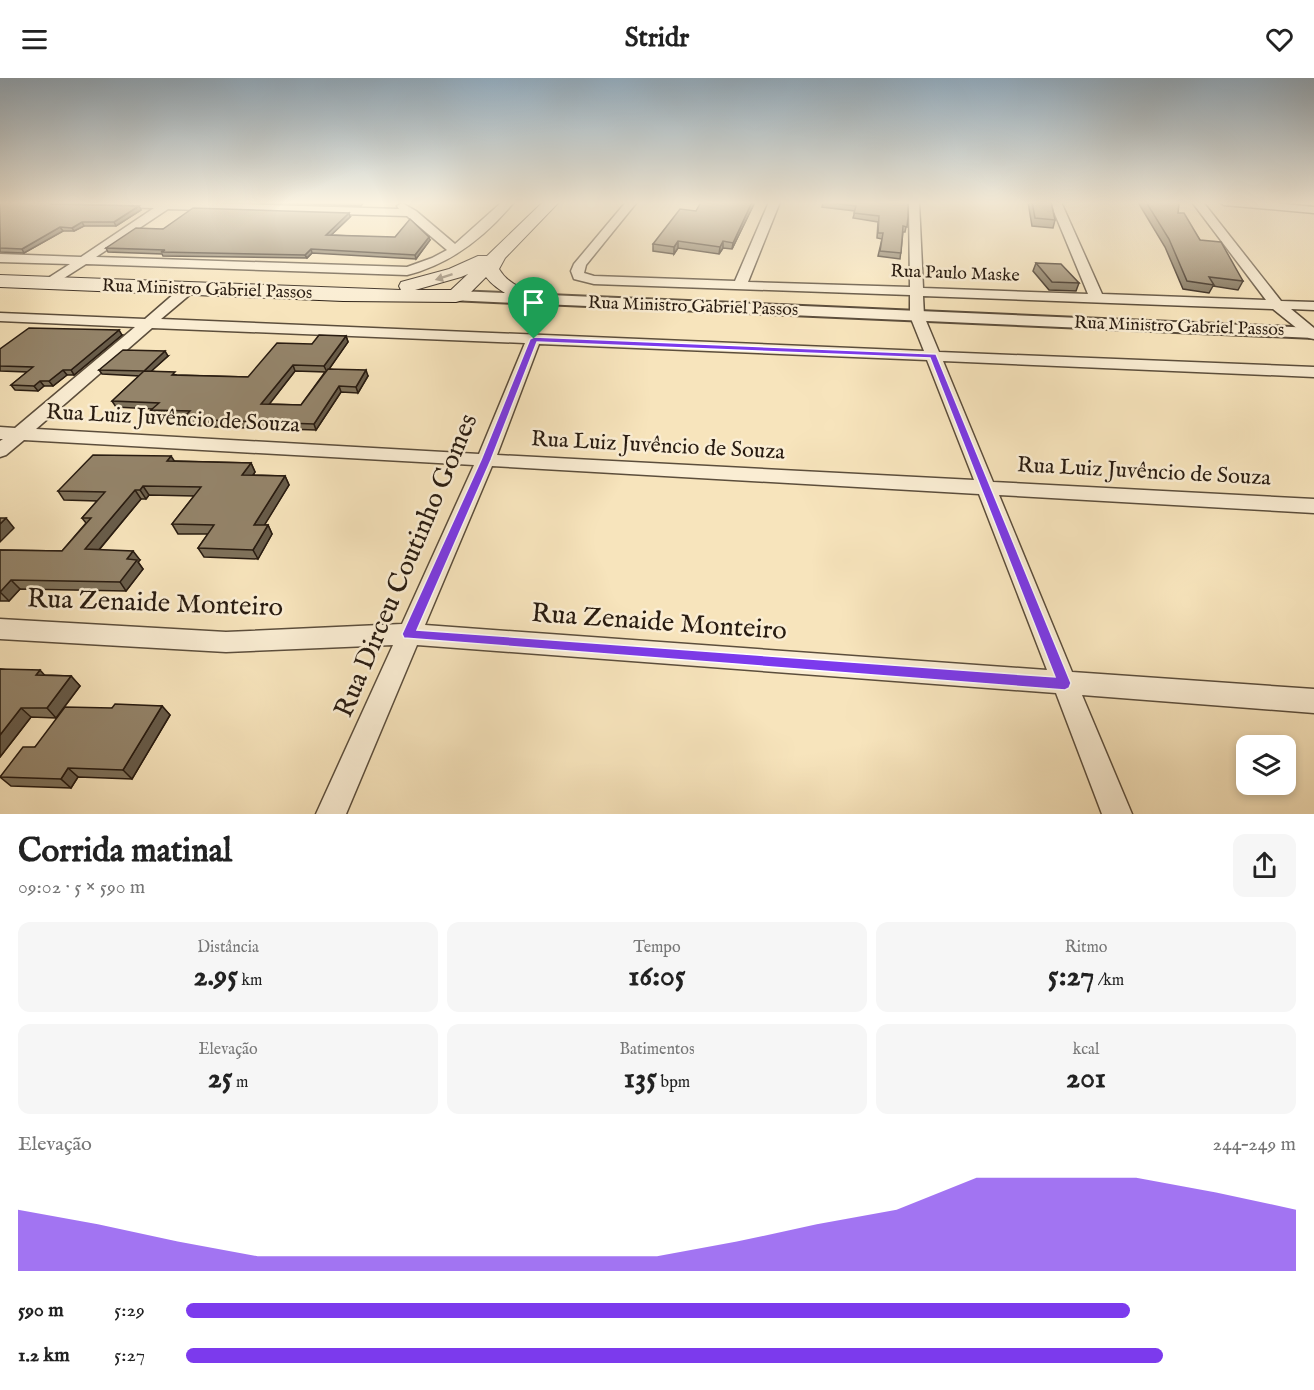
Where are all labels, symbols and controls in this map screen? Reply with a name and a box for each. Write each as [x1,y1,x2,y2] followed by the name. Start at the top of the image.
[625,22,689,56] text: Stridr
[18,23,51,56] icon: menu
[1263,23,1296,56] icon: heart
[890,260,1020,288] street label: Rua Paulo Maske
[435,272,453,282] one-way arrow
[101,275,313,305] street label: Rua Ministro Gabriel Passos
[508,277,559,339] pin
[517,286,550,319] icon: arrive
[587,292,799,322] street label: Rua Ministro Gabriel Passos
[1073,312,1285,342] street label: Rua Ministro Gabriel Passos
[45,398,301,440] street label: Rua Luiz Juvêncio de Souza
[328,409,486,723] street label: Rua Dirceu Coutinho Gomes
[530,425,786,467] street label: Rua Luiz Juvêncio de Souza
[1016,451,1272,493] street label: Rua Luiz Juvêncio de Souza
[26,583,284,625] street label: Rua Zenaide Monteiro
[530,597,788,649] street label: Rua Zenaide Monteiro
[1236,735,1296,795] map controls
[1236,735,1296,795] button: layers
[18,831,232,873] text: Corrida matinal
[1233,834,1296,897] button: share
[18,875,145,900] text: 09:02 · 5 × 590 m
[197,938,259,958] text: Distância
[633,938,681,958] text: Tempo
[1065,938,1107,958] text: Ritmo
[194,958,238,996] text: 2.95
[628,958,686,996] text: 16:05
[1048,958,1094,996] text: 5:27
[238,971,262,991] text: km
[1094,971,1124,991] text: /km
[198,1040,258,1060] text: Elevação
[619,1040,695,1060] text: Batimentos
[1073,1040,1099,1060] text: kcal
[208,1060,233,1098] text: 25
[624,1060,657,1098] text: 135
[1066,1060,1106,1098] text: 201
[233,1073,248,1093] text: m
[657,1073,690,1093] text: bpm
[18,1132,92,1157] text: Elevação
[1213,1132,1296,1157] text: 244–249 m
[18,1298,64,1323] text: 590 m
[114,1298,145,1323] text: 5:29
[18,1343,70,1368] text: 1.2 km
[114,1343,145,1368] text: 5:27

